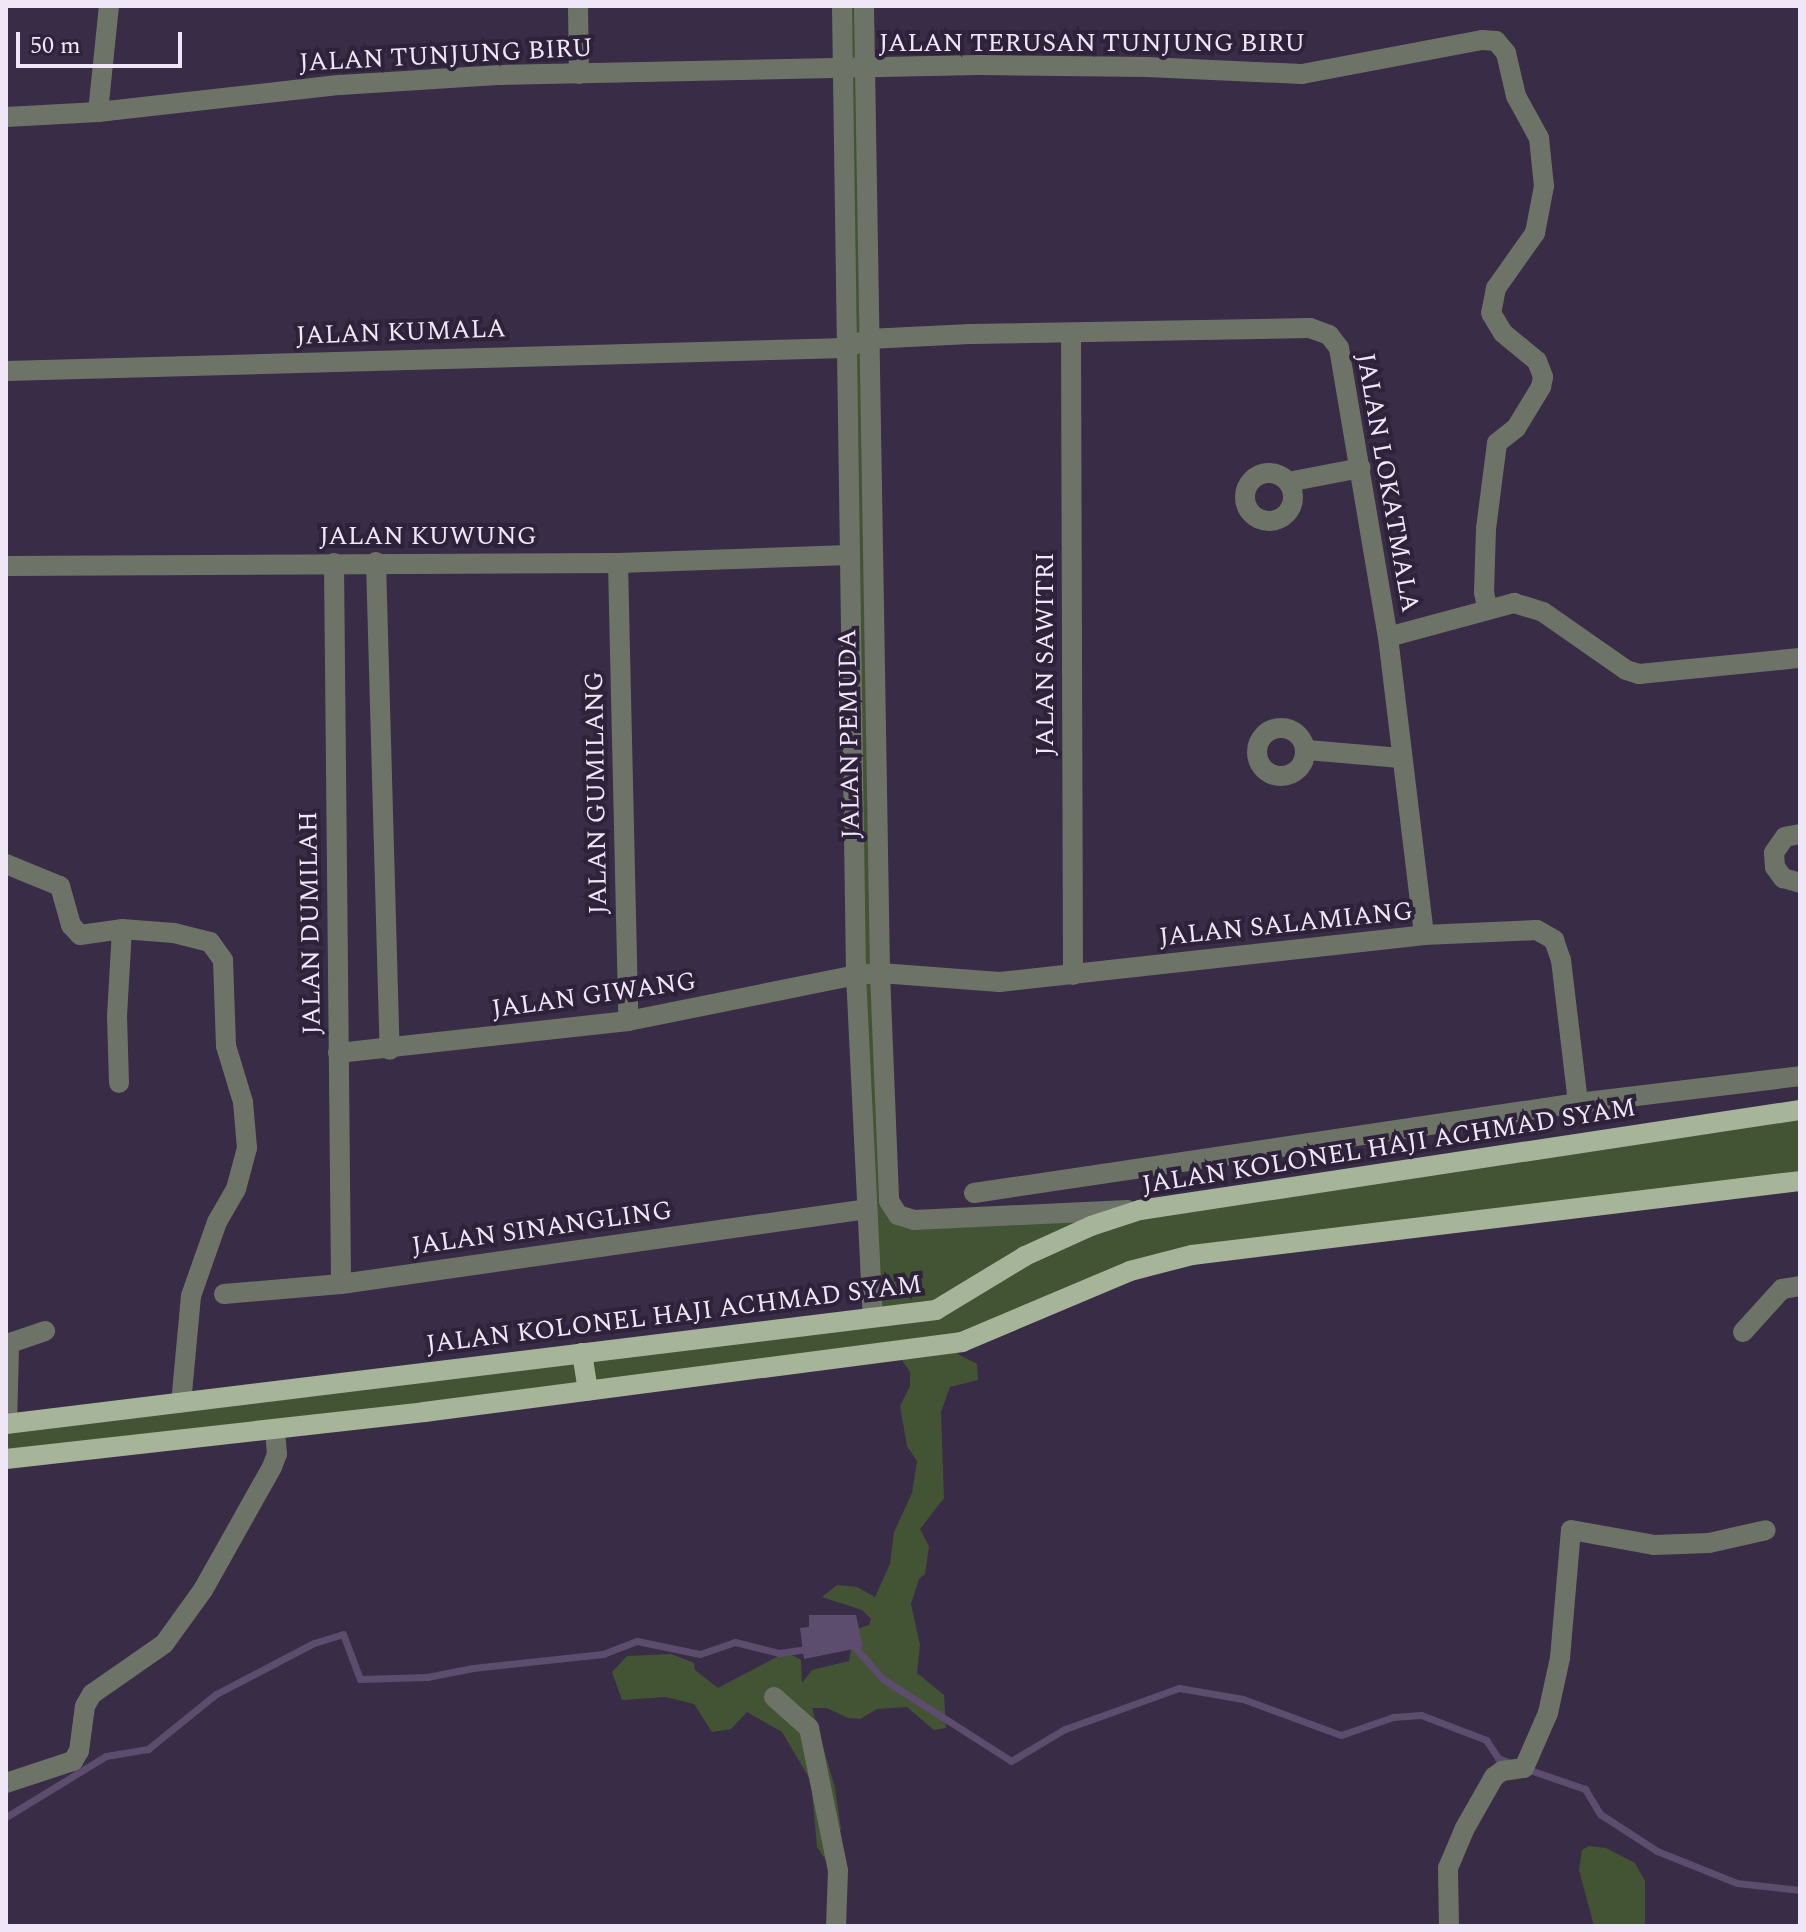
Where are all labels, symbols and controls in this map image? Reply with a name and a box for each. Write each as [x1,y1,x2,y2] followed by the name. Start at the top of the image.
[20,16,186,66] scale bar
[30,28,81,64] text: 50 m
[879,28,1305,60] street label: JALAN TERUSAN TUNJUNG BIRU
[298,33,594,79] street label: JALAN TUNJUNG BIRU
[295,314,507,352] street label: JALAN KUMALA
[1349,351,1425,615] street label: JALAN LOKATMALA
[319,521,537,553] street label: JALAN KUWUNG
[1030,552,1062,756] street label: JALAN SAWITRI
[833,629,867,839] street label: JALAN PEMUDA
[579,671,615,915] street label: JALAN GUMILANG
[293,811,329,1035] street label: JALAN DUMILAH
[1158,896,1414,954] street label: JALAN SALAMIANG
[490,966,698,1026] street label: JALAN GIWANG
[1140,1093,1638,1201] street label: JALAN KOLONEL HAJI ACHMAD SYAM
[410,1195,674,1263] street label: JALAN SINANGLING
[424,1269,924,1361] street label: JALAN KOLONEL HAJI ACHMAD SYAM

